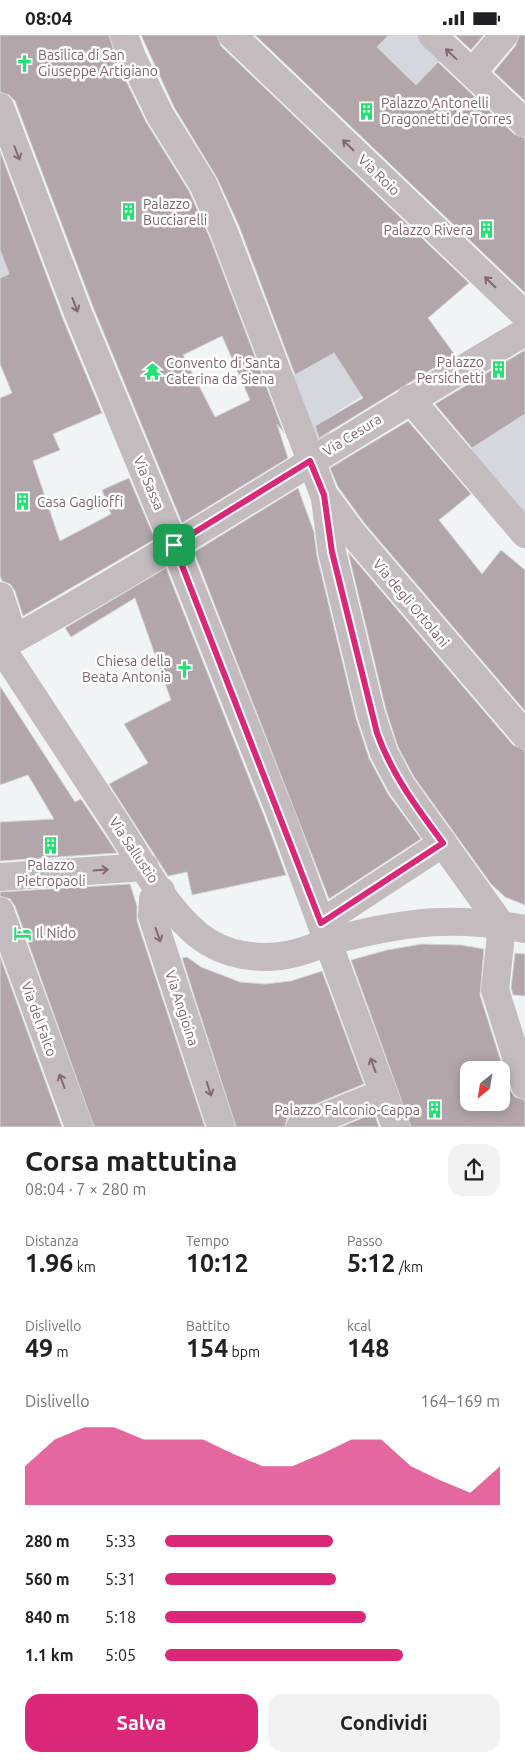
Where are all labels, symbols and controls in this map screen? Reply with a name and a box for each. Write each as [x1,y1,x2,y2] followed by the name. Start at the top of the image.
[25,7,73,29] text: 08:04
[38,47,158,79] place label: Basilica di San Giuseppe Artigiano
[445,48,458,60] one-way arrow
[14,53,34,73] church icon: Basilica di San Giuseppe Artigiano
[381,95,512,127] place label: Palazzo Antonelli Dragonetti de Torres
[357,101,377,121] building icon: Palazzo Antonelli Dragonetti de Torres
[342,139,354,151] one-way arrow
[13,145,22,160] one-way arrow
[355,151,403,199] street label: Via Roio
[143,196,207,228] place label: Palazzo Bucciarelli
[119,202,139,222] building icon: Palazzo Bucciarelli
[477,220,497,240] building icon: Palazzo Rivera
[383,222,473,238] place label: Palazzo Rivera
[484,276,496,288] one-way arrow
[71,297,80,312] one-way arrow
[417,354,484,386] place label: Palazzo Persichetti
[166,355,280,387] place label: Convento di Santa Caterina da Siena
[488,360,508,380] building icon: Palazzo Persichetti
[142,361,162,381] temple icon: Convento di Santa Caterina da Siena
[320,411,384,459] street label: Via Cesura
[130,454,168,512] street label: Via Sassa
[13,492,33,512] building icon: Casa Gaglioffi
[37,494,123,510] place label: Casa Gaglioffi
[153,524,195,566] pin
[160,531,188,559] icon: arrive
[370,556,452,650] street label: Via degli Ortolani
[82,653,171,685] place label: Chiesa della Beata Antonia
[175,659,195,679] church icon: Chiesa della Beata Antonia
[106,814,162,886] street label: Via Sallustio
[41,835,61,855] building icon: Palazzo Pietropaoli
[16,857,86,889] place label: Palazzo Pietropaoli
[93,865,109,874] one-way arrow
[12,923,32,943] hotel icon: Il Nido
[36,925,76,941] place label: Il Nido
[154,926,163,942] one-way arrow
[162,968,202,1048] street label: Via Angioina
[18,979,60,1059] street label: Via del Falco
[368,1058,377,1073] one-way arrow
[460,1061,510,1111] north arrow
[460,1061,510,1111] map controls
[57,1074,66,1089] one-way arrow
[205,1081,214,1096] one-way arrow
[424,1100,444,1120] building icon: Palazzo Falconio-Cappa
[274,1102,420,1118] place label: Palazzo Falconio-Cappa
[448,1144,500,1196] button: share
[25,1145,237,1176] text: Corsa mattutina
[25,1180,146,1198] text: 08:04 · 7 × 280 m
[25,1233,79,1249] text: Distanza
[186,1233,229,1249] text: Tempo
[347,1233,383,1249] text: Passo
[25,1249,73,1277] text: 1.96
[186,1249,249,1277] text: 10:12
[347,1249,395,1277] text: 5:12
[73,1259,96,1275] text: km
[395,1259,423,1275] text: /km
[25,1318,81,1334] text: Dislivello
[186,1318,230,1334] text: Battito
[347,1318,371,1334] text: kcal
[25,1334,53,1362] text: 49
[186,1334,228,1362] text: 154
[347,1334,389,1362] text: 148
[53,1344,69,1360] text: m
[228,1344,260,1360] text: bpm
[25,1392,90,1410] text: Dislivello
[420,1392,500,1410] text: 164–169 m
[25,1532,70,1550] text: 280 m
[105,1532,136,1550] text: 5:33
[25,1570,70,1588] text: 560 m
[105,1570,136,1588] text: 5:31
[25,1608,70,1626] text: 840 m
[105,1608,136,1626] text: 5:18
[25,1646,74,1664] text: 1.1 km
[105,1646,136,1664] text: 5:05
[25,1694,258,1752] button: Salva
[268,1694,500,1752] button: Condividi

